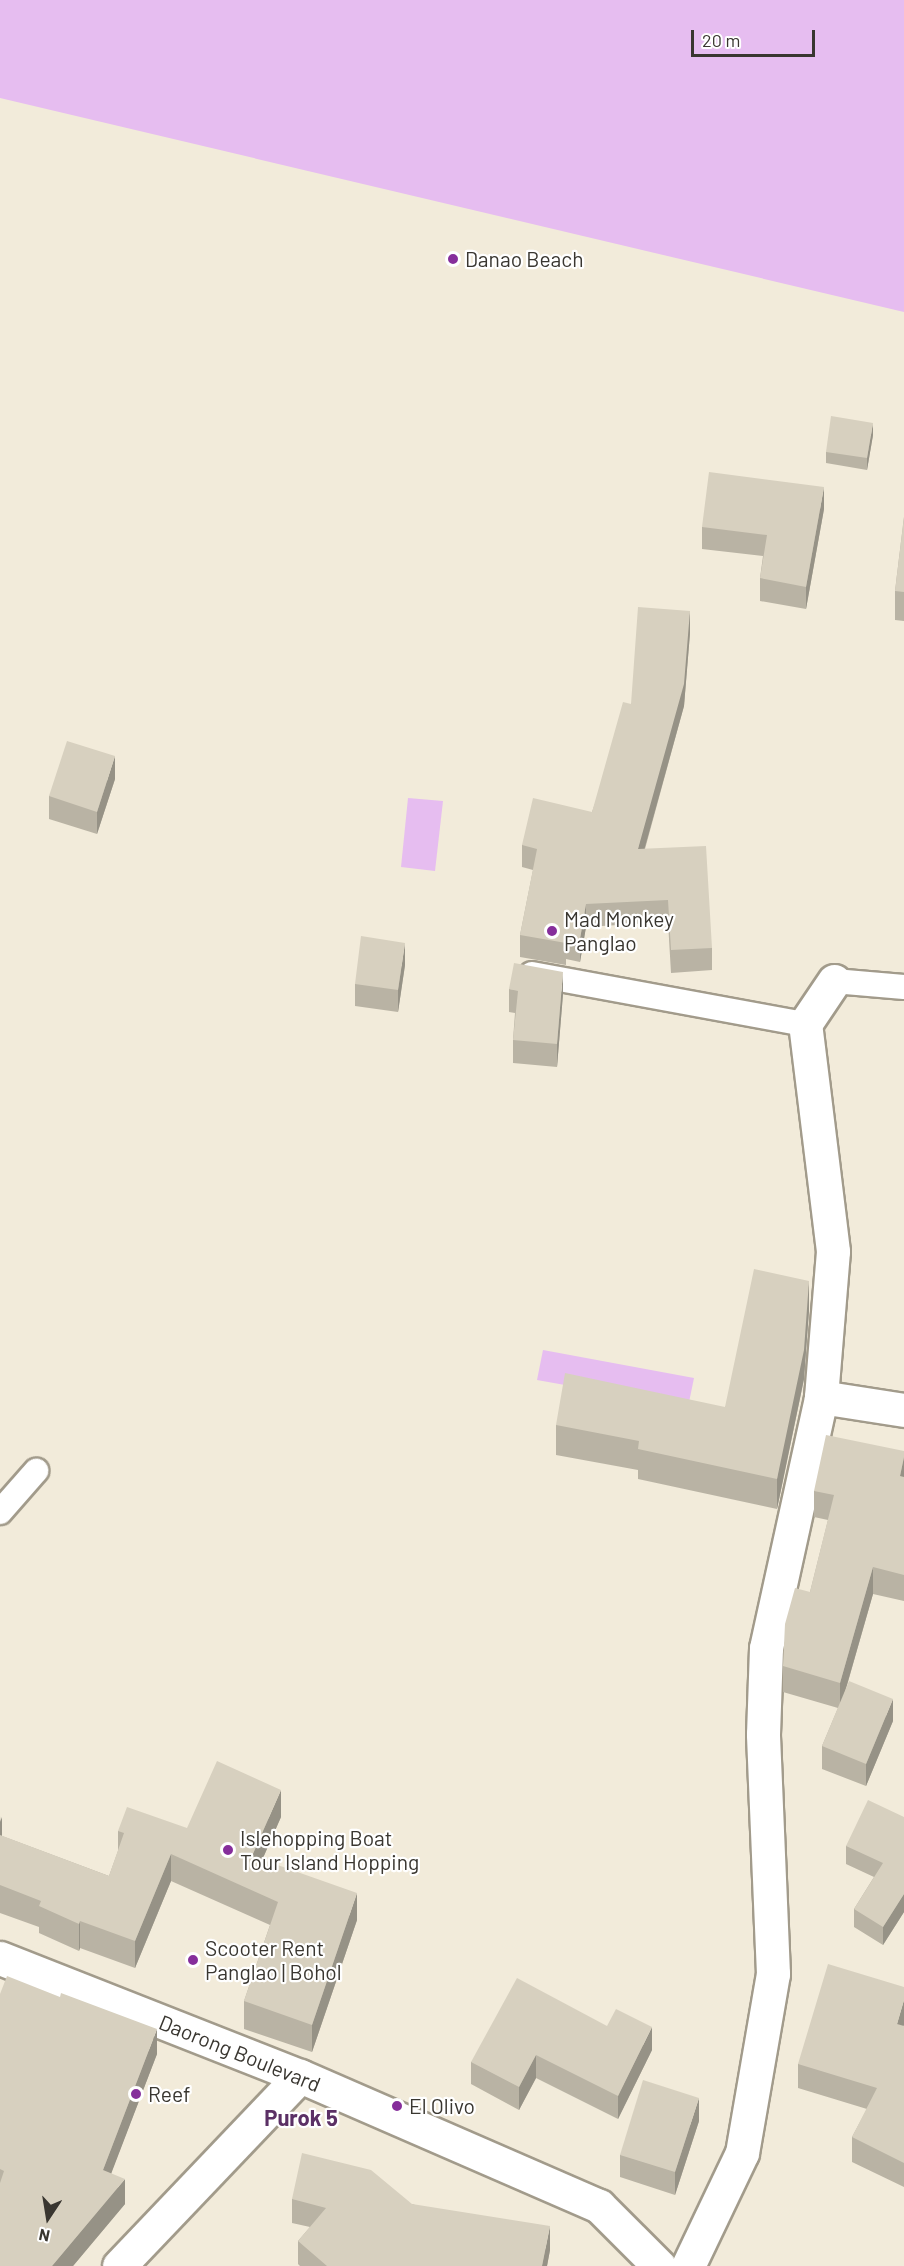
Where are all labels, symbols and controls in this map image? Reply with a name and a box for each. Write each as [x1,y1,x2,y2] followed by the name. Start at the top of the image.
[694,18,818,56] scale bar
[702,29,740,51] text: 20 m
[465,246,584,272] place label: Danao Beach
[446,252,460,266] marker: Danao Beach
[564,906,674,956] place label: Mad Monkey Panglao
[545,924,559,938] marker: Mad Monkey Panglao
[240,1825,419,1875] place label: Islehopping Boat Tour Island Hopping
[221,1843,235,1857] marker: Islehopping Boat Tour Island Hopping
[205,1935,342,1985] place label: Scooter Rent Panglao | Bohol
[186,1953,200,1967] marker: Scooter Rent Panglao | Bohol
[156,2009,324,2097] street label: Daorong Boulevard
[148,2081,191,2107] place label: Reef
[129,2087,143,2101] marker: Reef
[409,2093,475,2119] place label: El Olivo
[390,2099,404,2113] marker: El Olivo
[264,2105,338,2131] district label: Purok 5
[18,2188,78,2248] north arrow
[37,2226,51,2246] text: N

